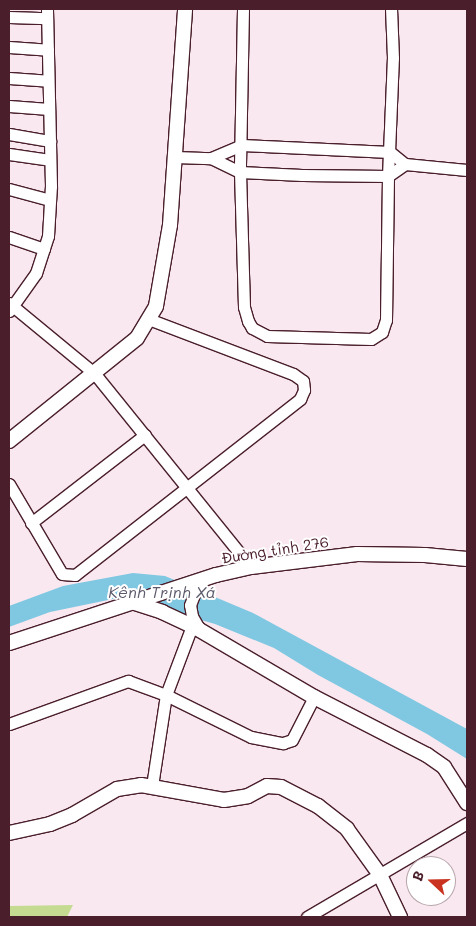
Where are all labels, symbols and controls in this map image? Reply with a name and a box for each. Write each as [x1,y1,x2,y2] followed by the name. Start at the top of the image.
[220,533,330,567] street label: Đường tỉnh 276
[108,582,216,602] water label: Kênh Trịnh Xá
[406,856,456,906] north arrow
[407,868,428,884] text: B

